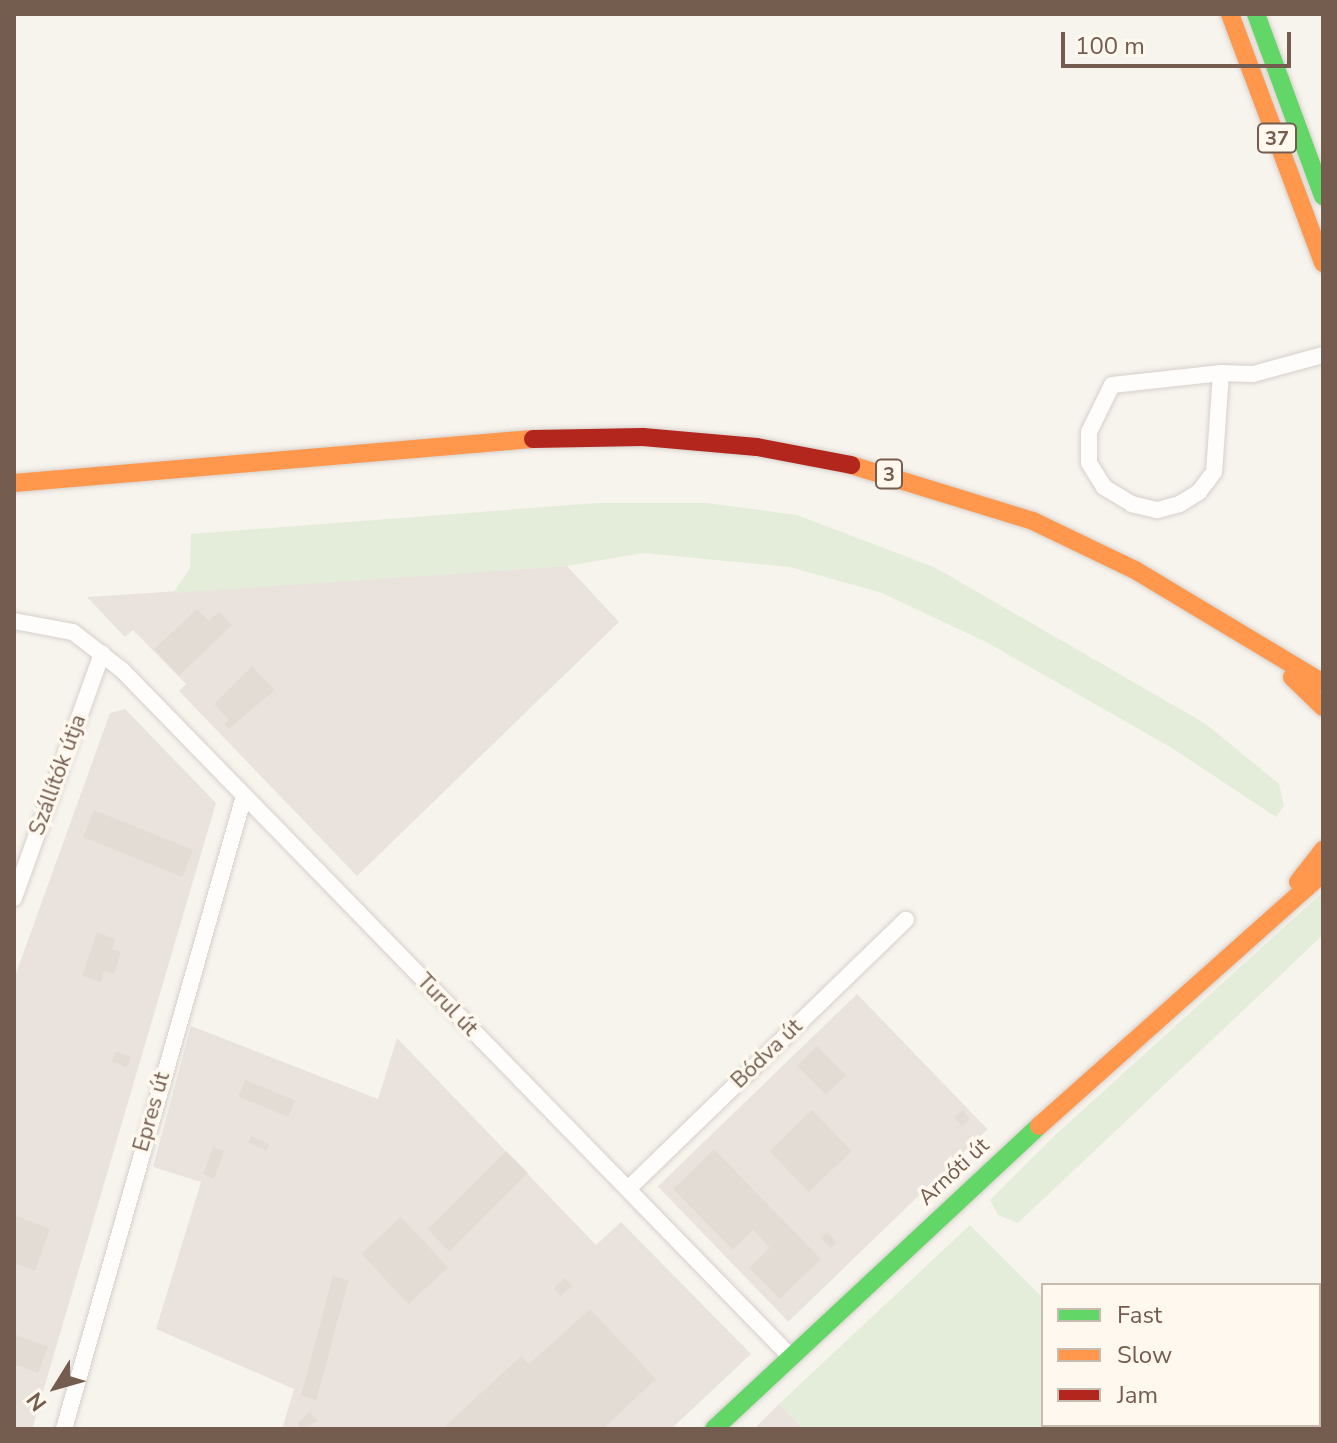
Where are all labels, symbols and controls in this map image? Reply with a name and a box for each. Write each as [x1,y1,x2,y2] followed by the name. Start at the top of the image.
[1065,16,1295,66] scale bar
[1075,30,1145,62] text: 100 m
[1257,122,1297,154] road number: 37
[875,458,903,490] road number: 3
[24,711,92,839] street label: Szállítók útja
[411,968,483,1042] street label: Turul út
[726,1014,808,1094] street label: Bódva út
[128,1069,176,1155] street label: Epres út
[913,1133,995,1211] street label: Arnóti út
[1041,1283,1321,1427] legend
[1117,1299,1162,1331] text: Fast
[1117,1339,1172,1371] text: Slow
[16,1347,96,1427] north arrow
[1117,1379,1158,1411] text: Jam
[20,1386,54,1417] text: N

